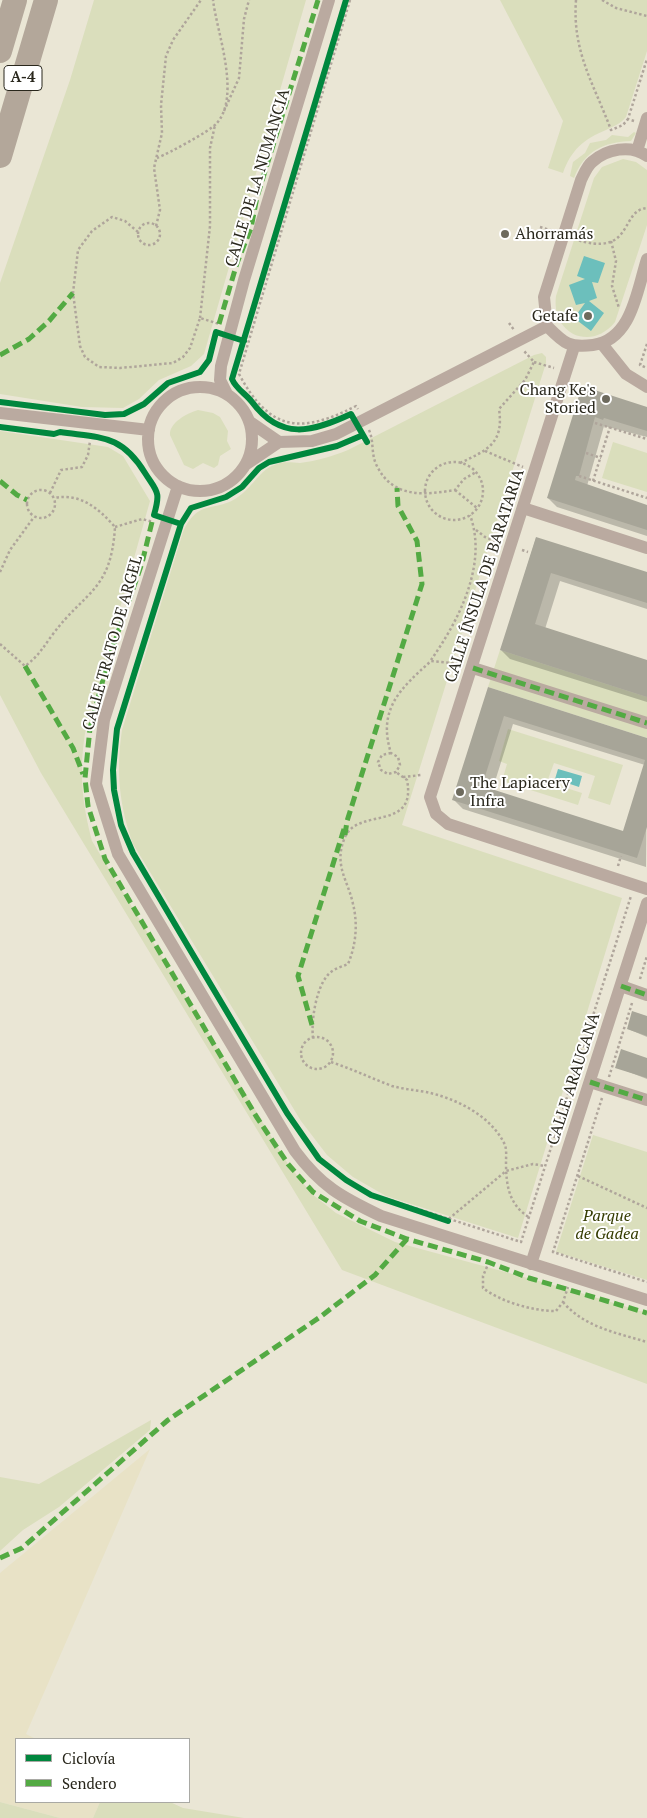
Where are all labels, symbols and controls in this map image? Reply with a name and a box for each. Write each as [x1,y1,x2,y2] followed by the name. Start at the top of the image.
[4,66,42,90] road number: A-4
[222,86,294,270] street label: CALLE DE LA NUMANCIA
[515,224,593,244] place label: Ahorramás
[499,228,511,240] marker: Ahorramás
[532,306,578,326] place label: Getafe
[582,310,594,322] marker: Getafe
[519,380,596,418] place label: Chang Ke's Storied
[600,393,612,405] marker: Chang Ke's Storied
[441,467,529,685] street label: CALLE ÍNSULA DE BARATARIA
[79,553,147,733] street label: CALLE TRATO DE ARGEL
[470,773,570,811] place label: The Lapiacery Infra
[454,786,466,798] marker: The Lapiacery Infra
[544,1010,604,1148] street label: CALLE ARAUCANA
[575,1206,639,1244] park label: Parque de Gadea
[15,1738,190,1803] legend
[62,1748,115,1768] text: Ciclovía
[62,1773,116,1793] text: Sendero

